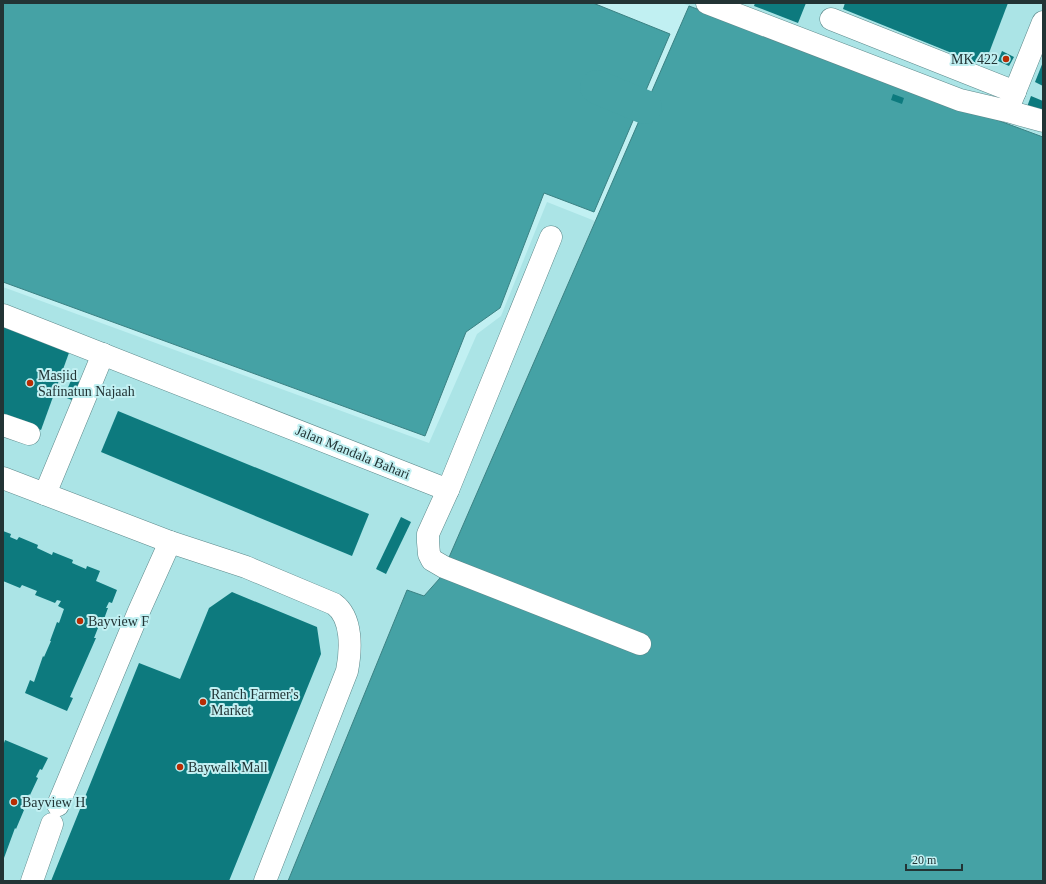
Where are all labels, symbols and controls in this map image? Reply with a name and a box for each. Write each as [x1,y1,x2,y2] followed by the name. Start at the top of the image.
[951,52,998,67] place label: MK 422
[1001,54,1011,64] marker: MK 422
[38,368,135,399] place label: Masjid Safinatun Najaah
[25,378,35,388] marker: Masjid Safinatun Najaah
[293,423,412,482] street label: Jalan Mandala Bahari
[88,614,149,629] place label: Bayview F
[75,616,85,626] marker: Bayview F
[211,687,299,718] place label: Ranch Farmer's Market
[198,697,208,707] marker: Ranch Farmer's Market
[188,760,268,775] place label: Baywalk Mall
[175,762,185,772] marker: Baywalk Mall
[22,795,85,810] place label: Bayview H
[9,797,19,807] marker: Bayview H
[906,846,962,872] scale bar
[912,853,937,867] text: 20 m

